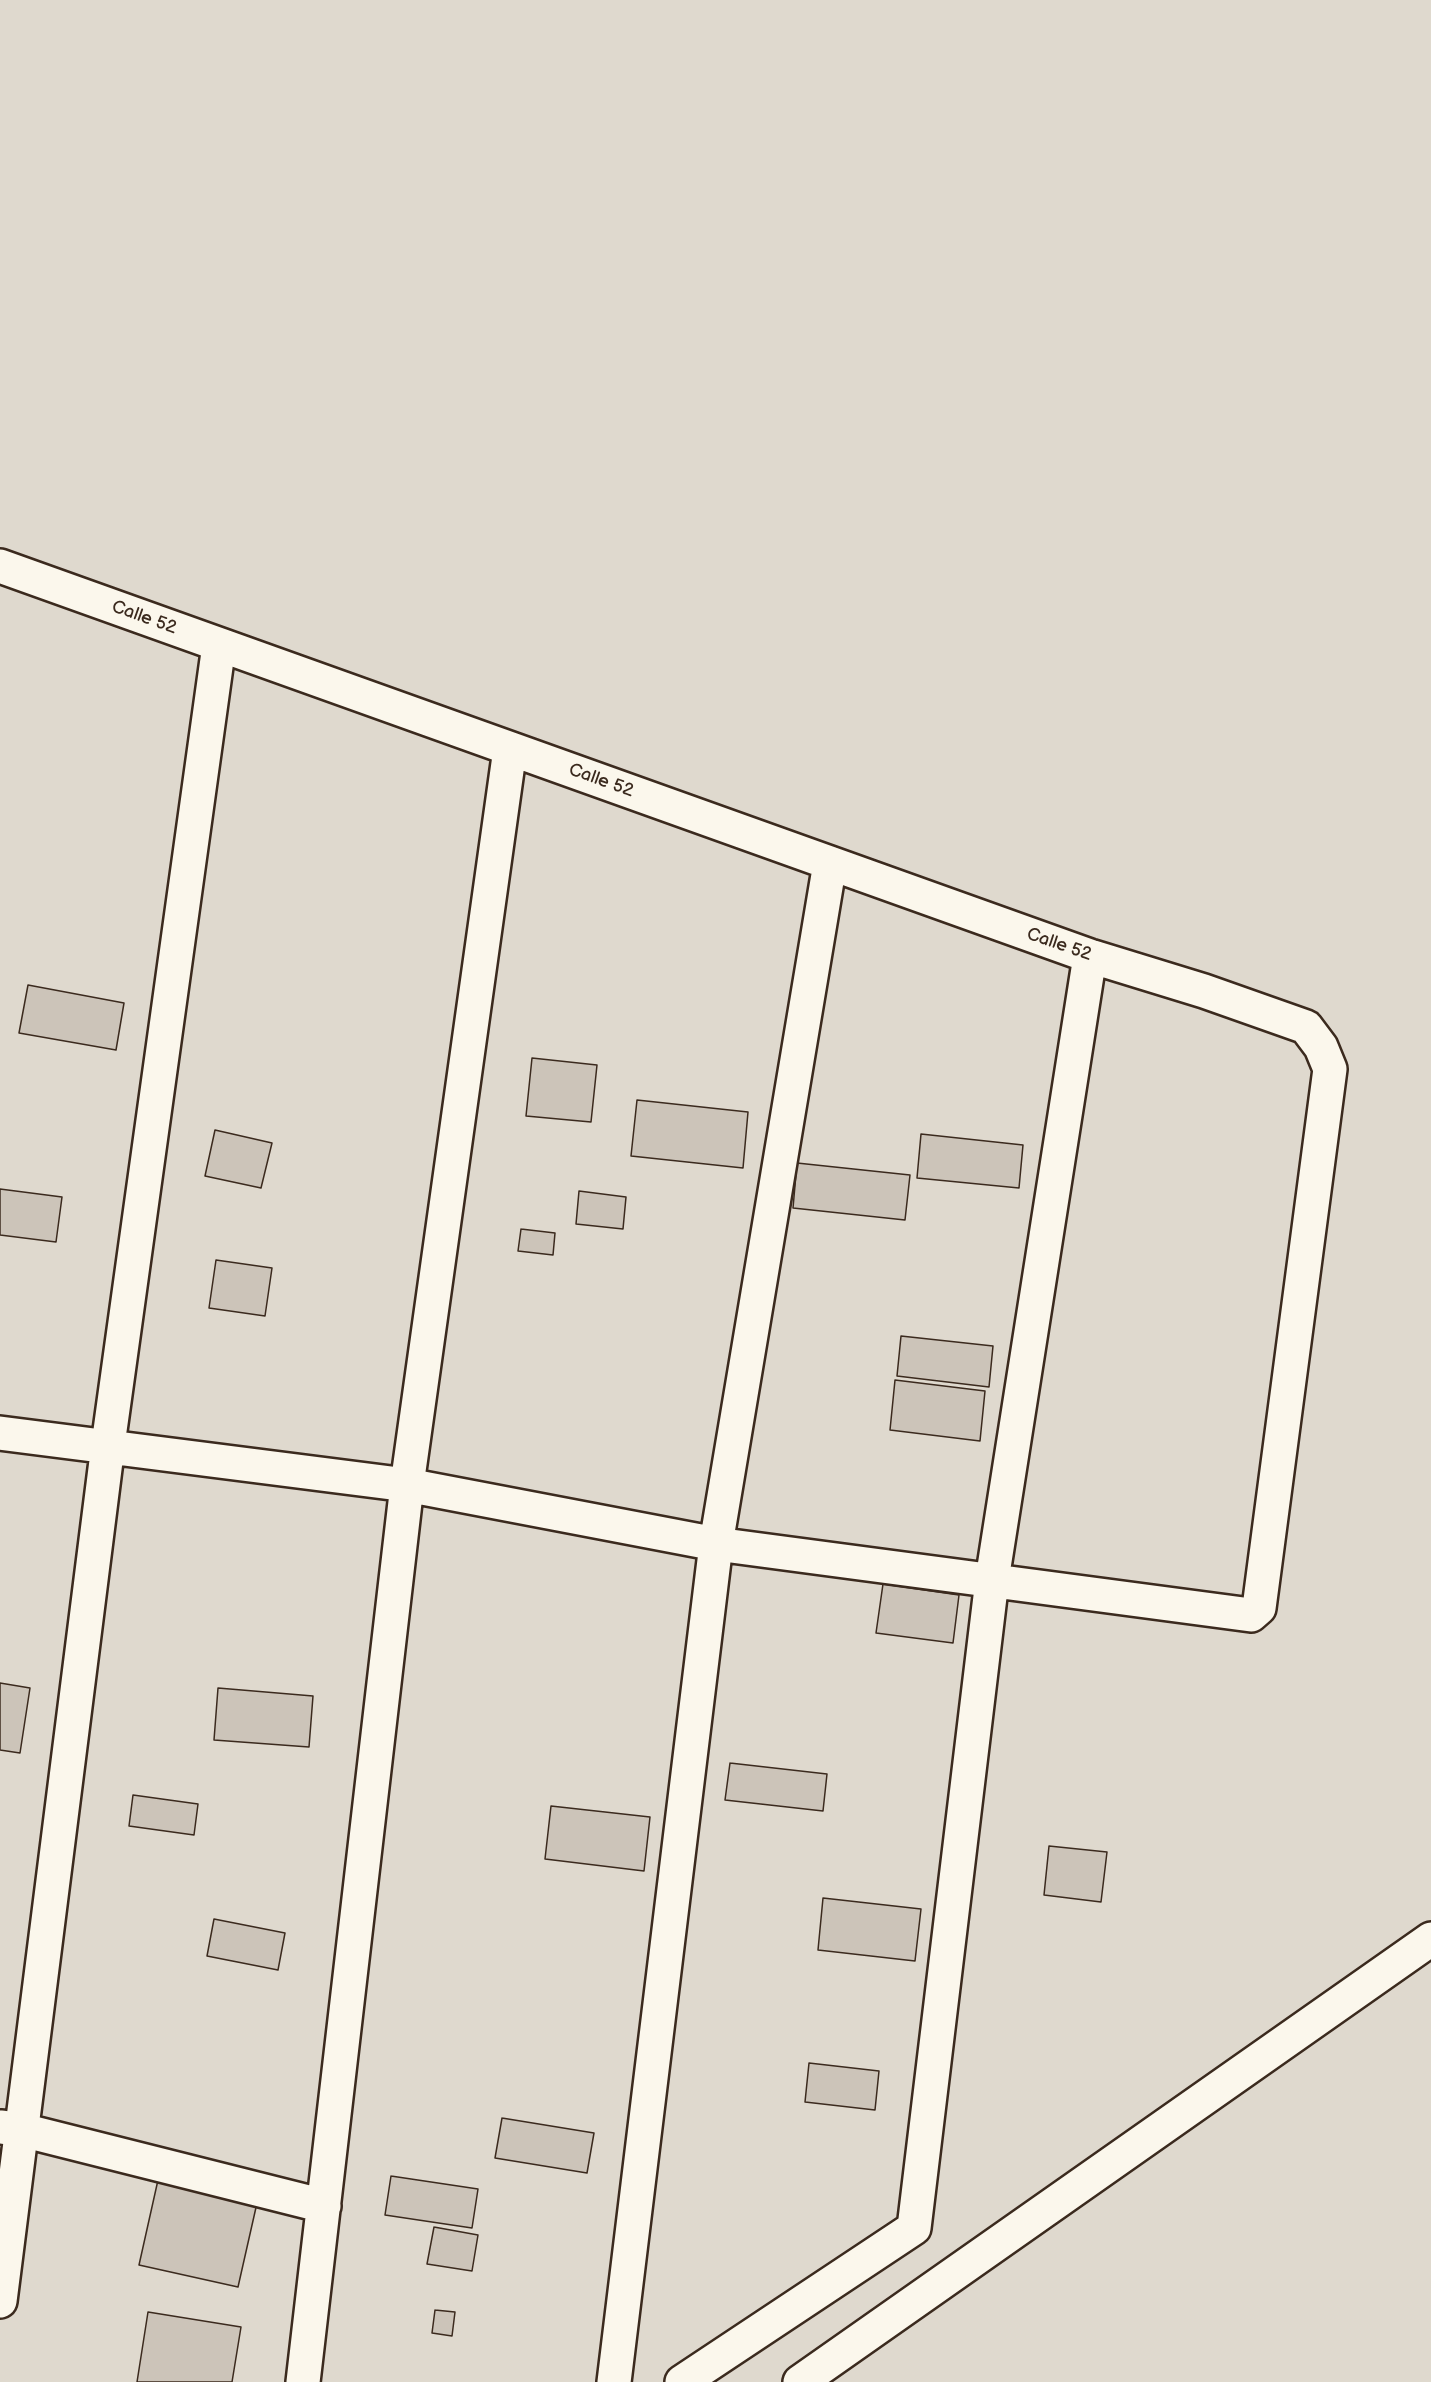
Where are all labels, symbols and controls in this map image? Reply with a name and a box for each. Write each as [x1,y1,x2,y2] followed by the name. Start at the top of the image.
[109,596,179,640] street label: Calle 52
[566,759,636,803] street label: Calle 52
[1024,924,1094,966] street label: Calle 52

